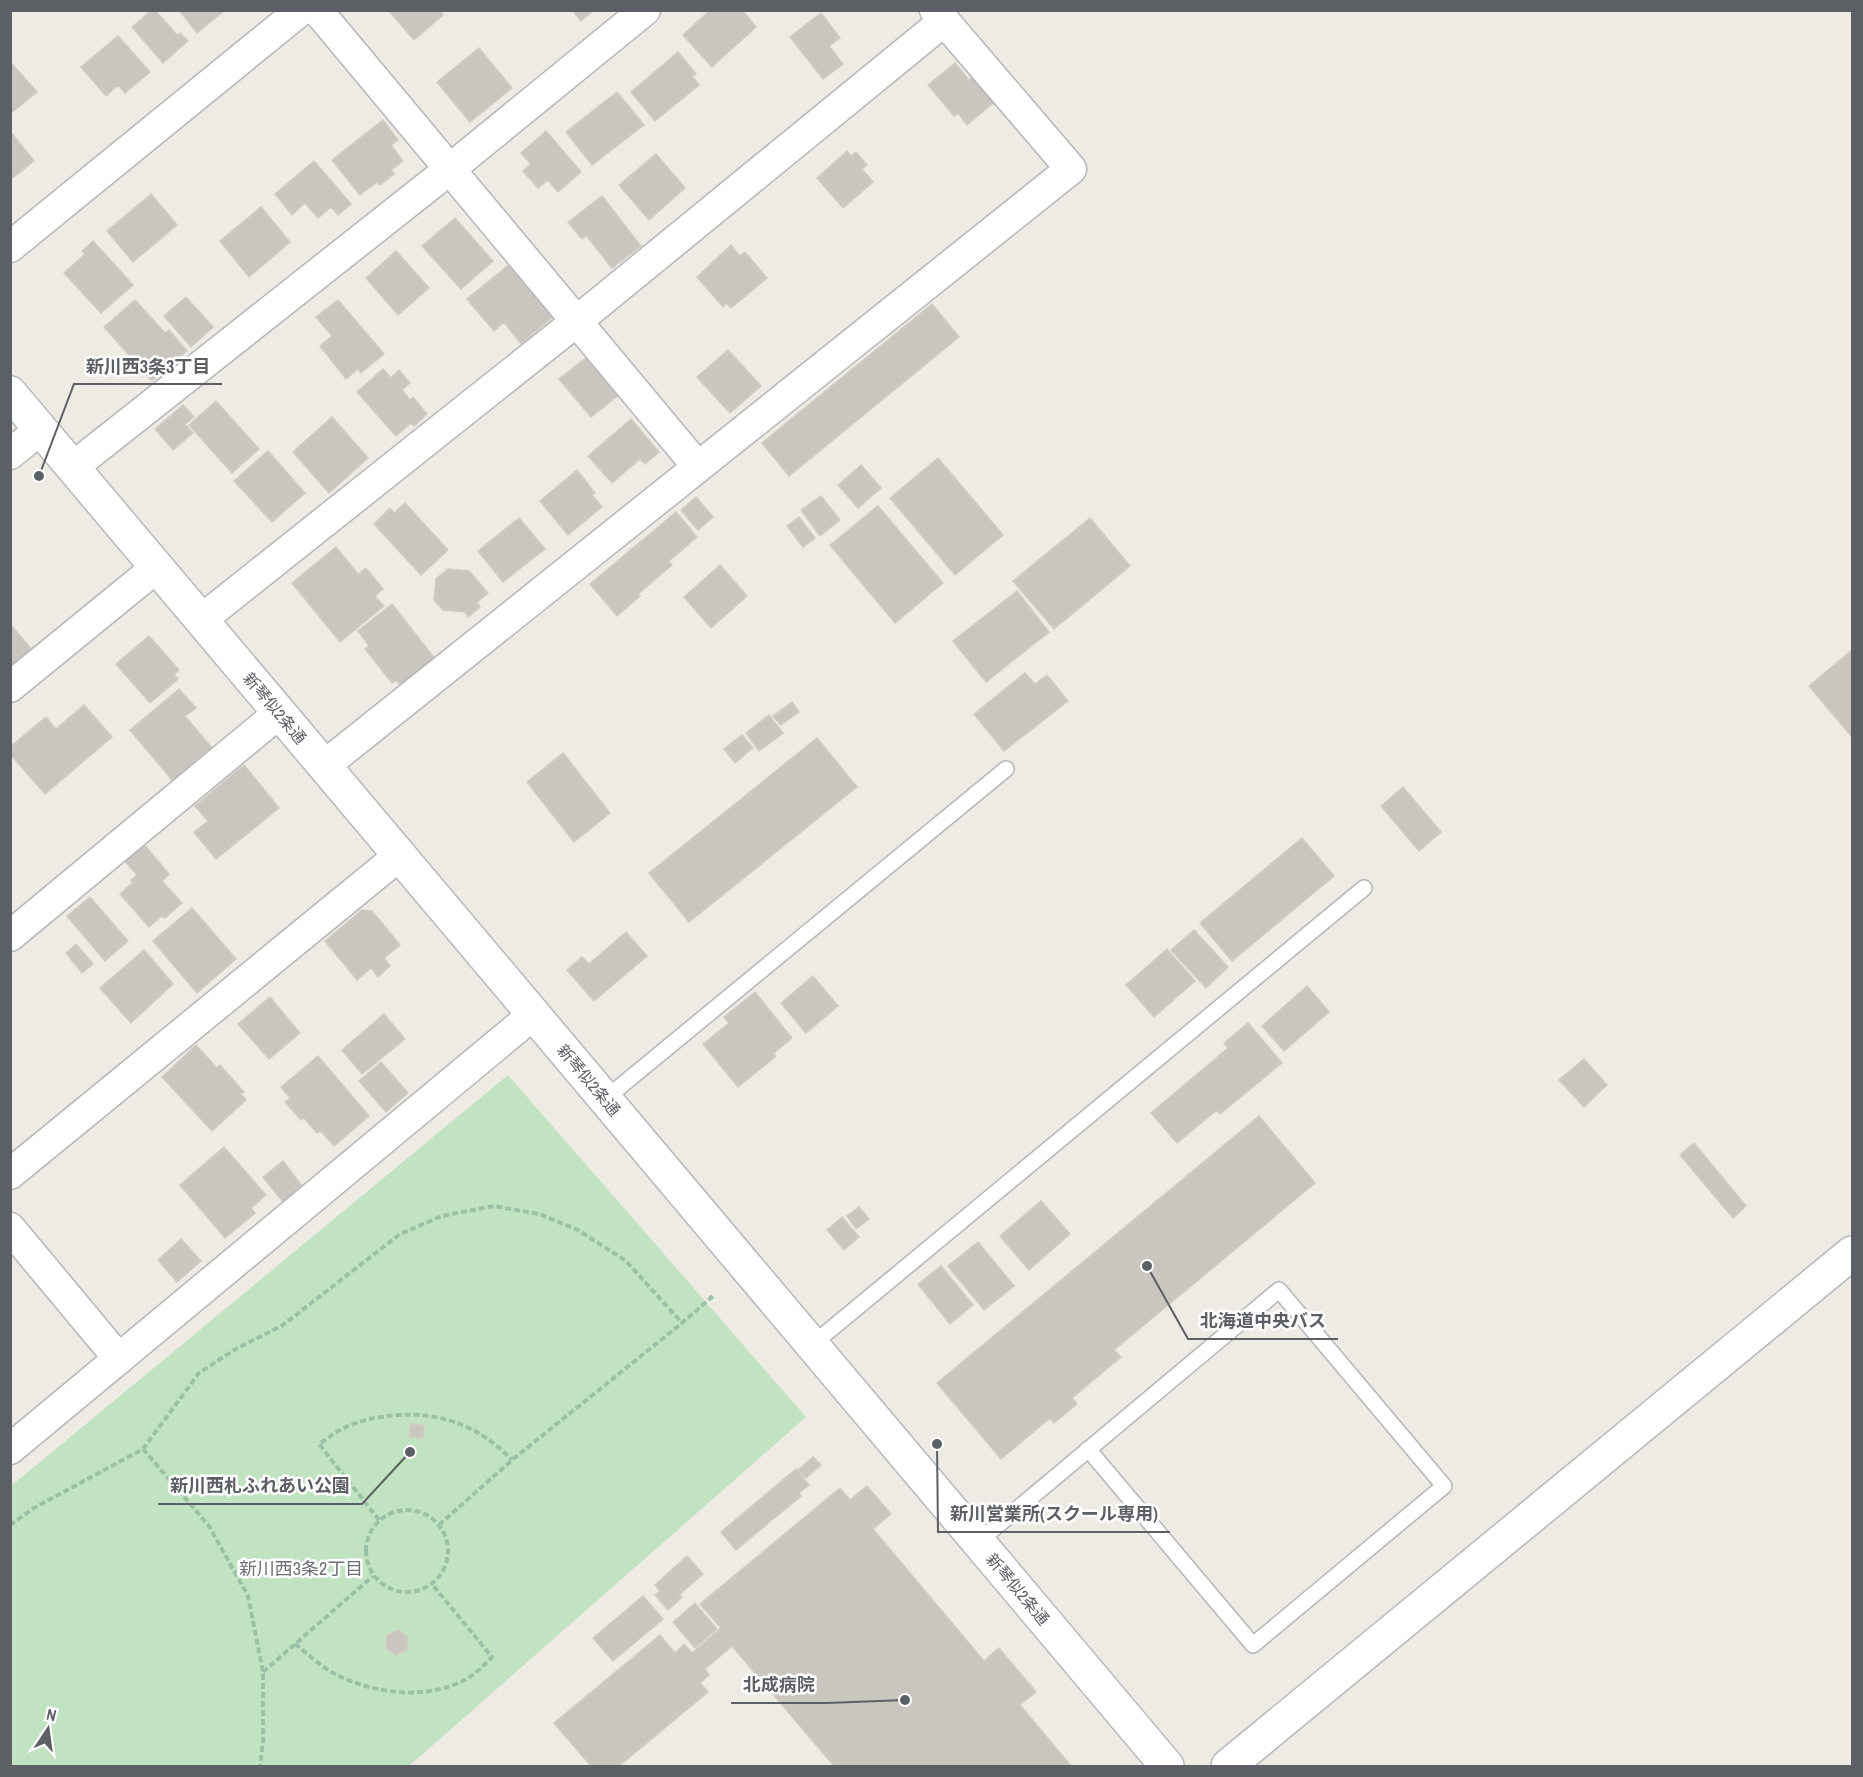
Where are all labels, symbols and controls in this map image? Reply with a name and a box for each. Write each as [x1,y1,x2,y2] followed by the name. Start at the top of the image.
[74,348,222,384] callout: 新川西3条3丁目
[86,354,210,379] text: 新川西3条3丁目
[239,667,311,749] street label: 新琴似2条通
[553,1039,625,1121] street label: 新琴似2条通
[1188,1303,1338,1339] callout: 北海道中央バス
[1200,1308,1326,1333] text: 北海道中央バス
[158,1468,362,1504] callout: 新川西札ふれあい公園
[170,1473,350,1498] text: 新川西札ふれあい公園
[938,1496,1170,1532] callout: 新川営業所(スクール専用)
[950,1501,1158,1526] text: 新川営業所(スクール専用)
[982,1548,1054,1630] street label: 新琴似2条通
[239,1556,363,1581] district label: 新川西3条2丁目
[731,1667,827,1703] callout: 北成病院
[743,1672,815,1697] text: 北成病院
[18,1699,78,1759] north arrow
[44,1703,58,1726] text: N

